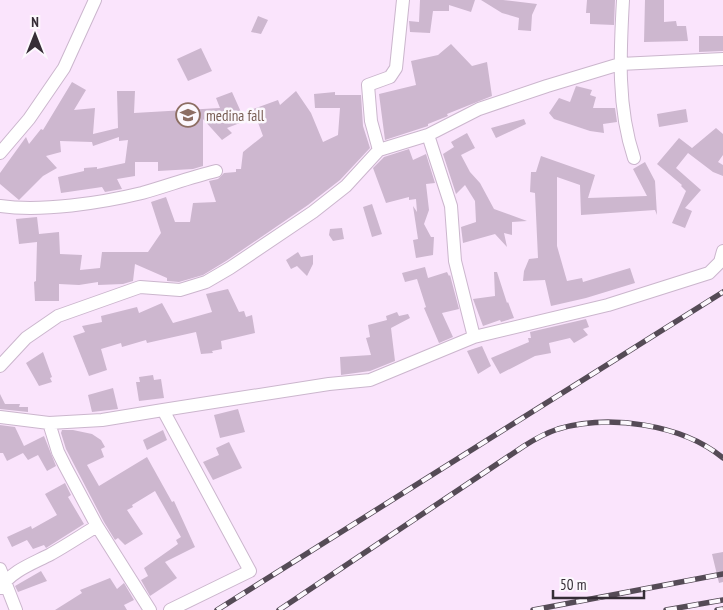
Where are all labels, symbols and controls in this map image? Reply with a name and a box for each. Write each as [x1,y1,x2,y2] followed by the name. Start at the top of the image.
[10,10,60,60] north arrow
[31,13,39,31] text: N
[175,102,201,128] school or university icon: medina fall
[206,106,265,125] place label: medina fall
[553,568,644,600] scale bar
[560,575,586,594] text: 50 m

